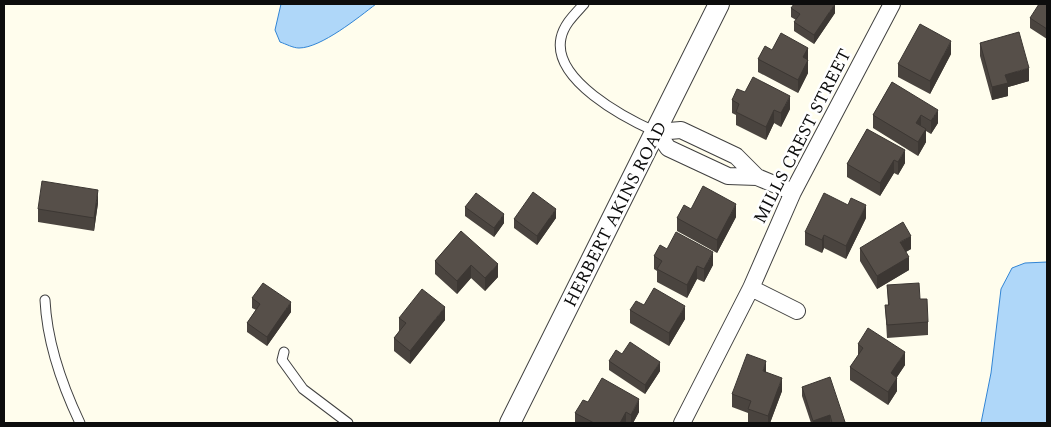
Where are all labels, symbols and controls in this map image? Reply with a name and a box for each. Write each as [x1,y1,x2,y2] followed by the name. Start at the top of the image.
[747,44,858,228] street label: MILLS CREST STREET
[557,117,674,312] street label: HERBERT AKINS ROAD

